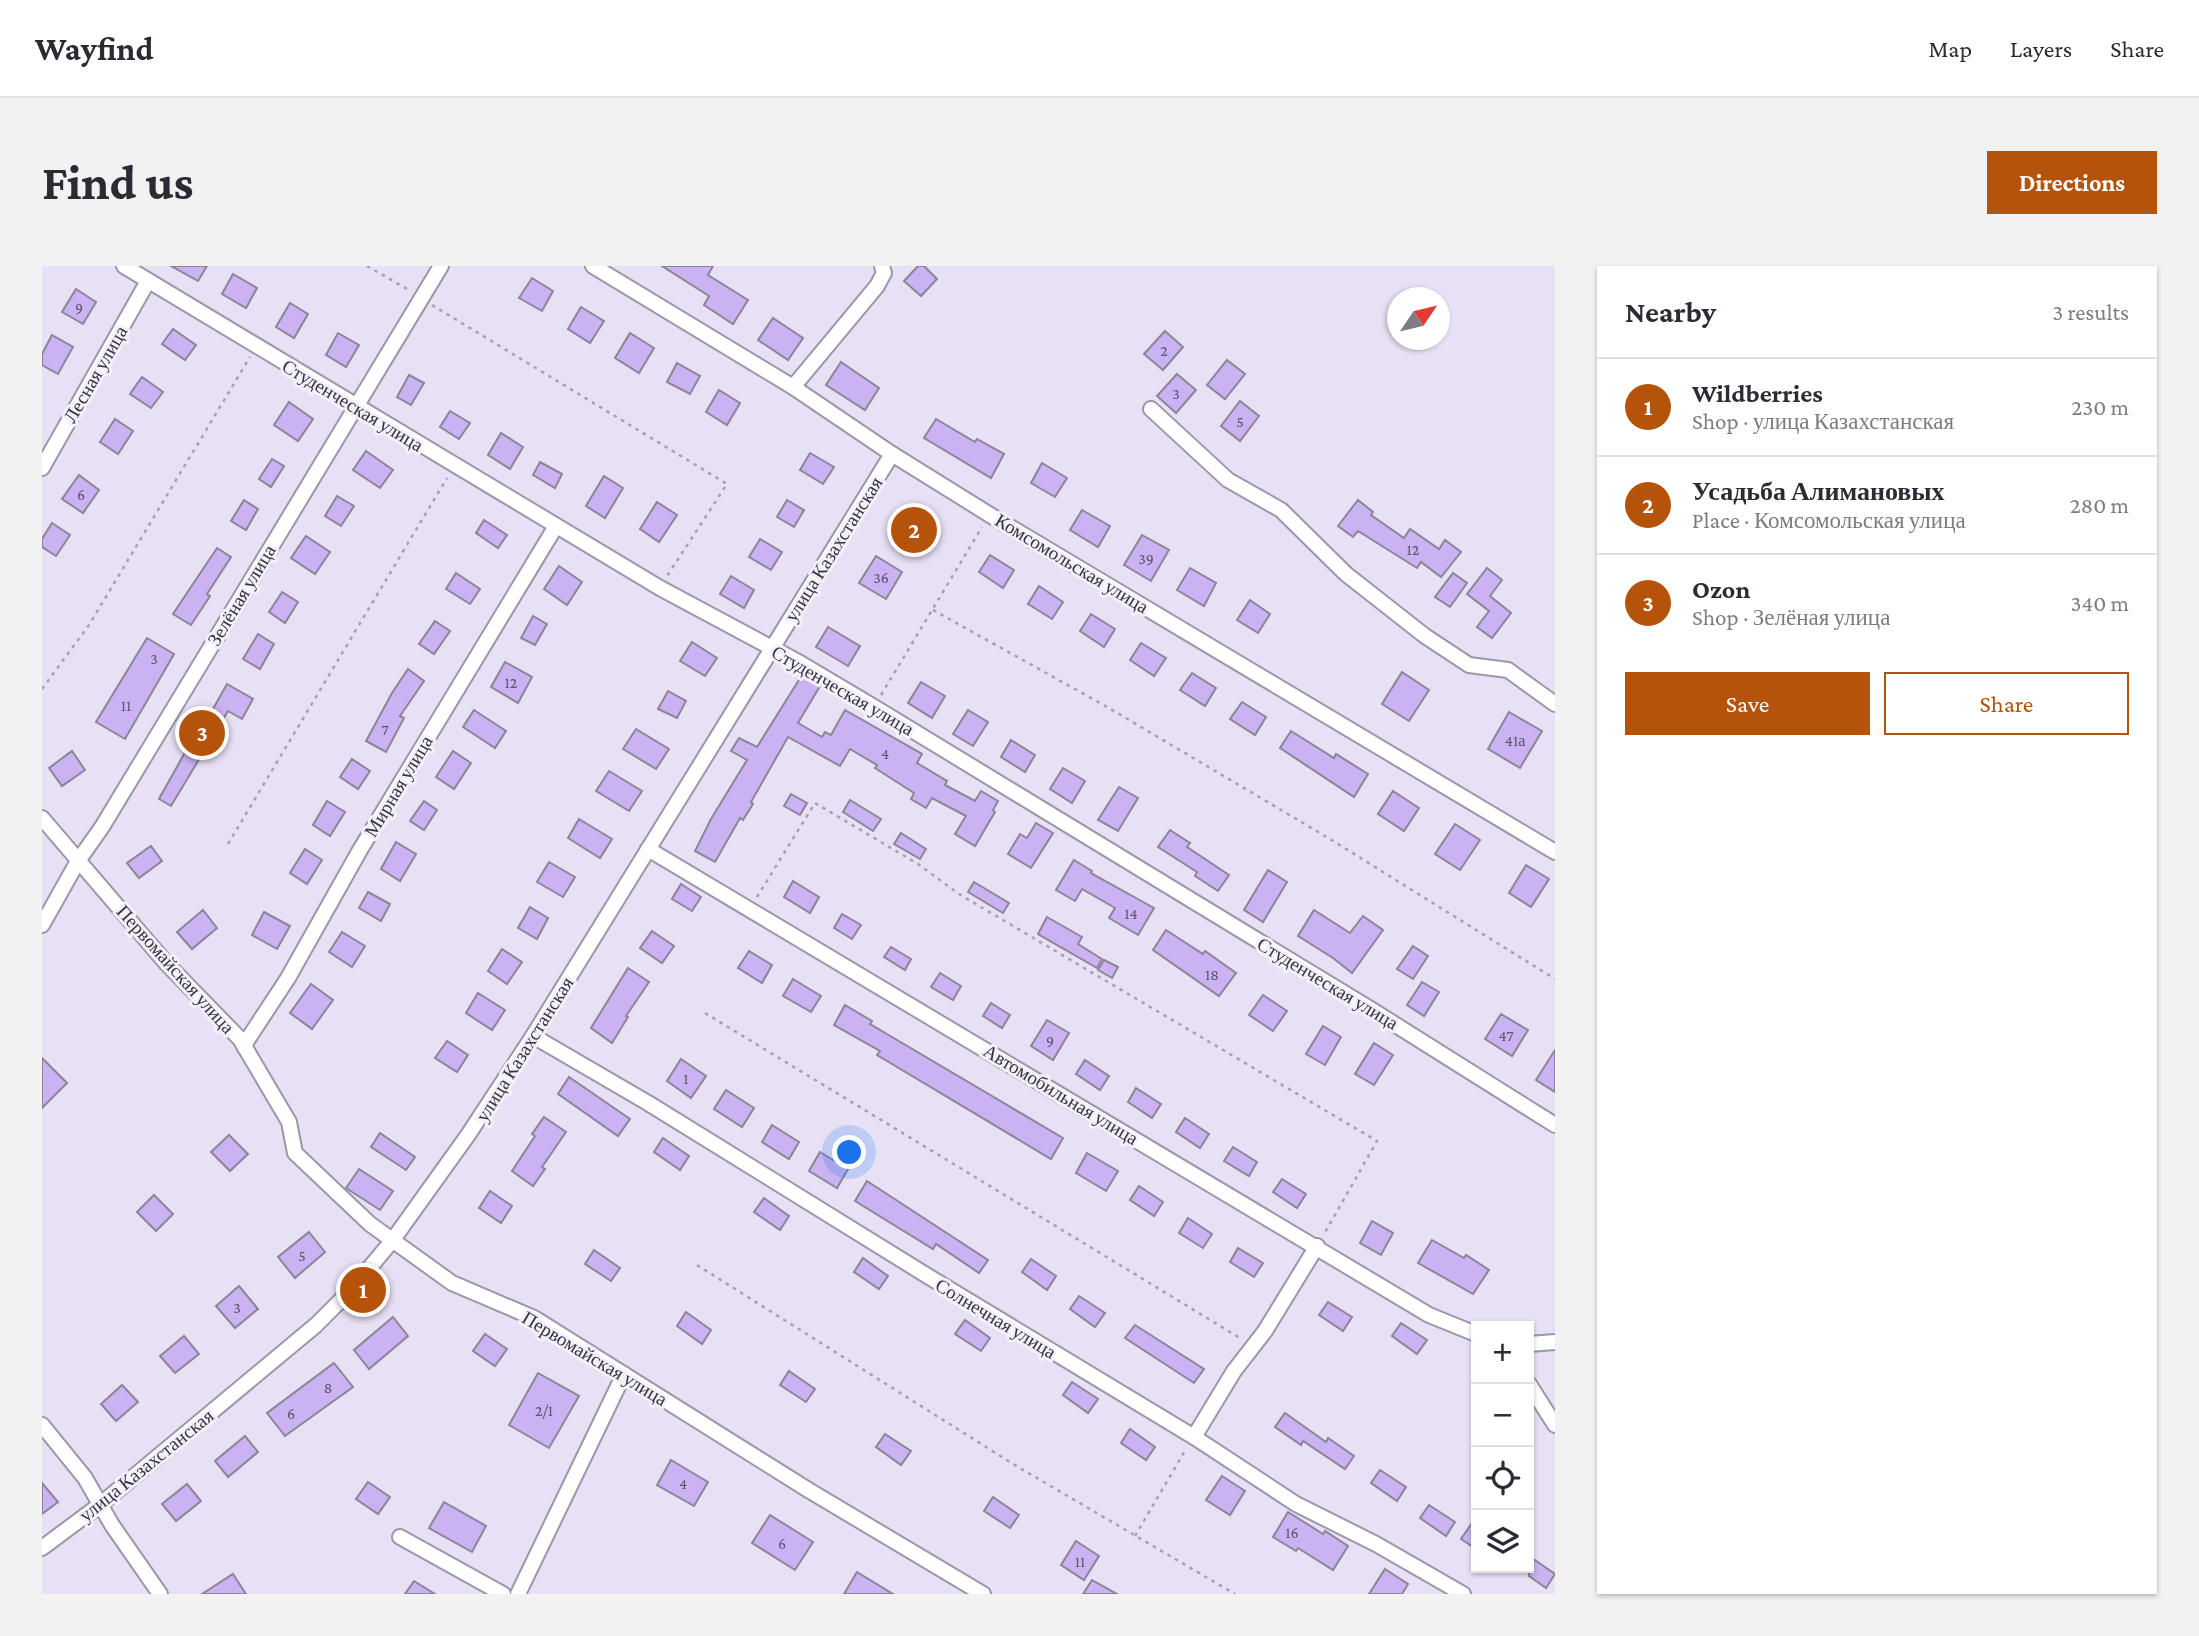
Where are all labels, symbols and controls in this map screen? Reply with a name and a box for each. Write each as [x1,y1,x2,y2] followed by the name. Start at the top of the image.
[35,30,153,67] text: Wayfind
[1928,35,1972,62] text: Map
[2010,35,2072,62] text: Layers
[2110,35,2164,62] text: Share
[1987,151,2157,214] button: Directions
[42,155,194,210] text: Find us
[1387,287,1450,350] north arrow
[1625,295,1716,328] text: Nearby
[75,299,83,316] house number: 9
[2052,299,2129,325] text: 3 results
[59,322,132,426] street label: Лесная улица
[1160,342,1168,359] house number: 2
[279,355,427,456] street label: Студенческая улица
[1692,379,1823,408] text: Wildberries
[1172,385,1180,402] house number: 3
[1644,394,1652,420] text: 1
[2071,394,2129,420] text: 230 m
[1692,408,1954,434] text: Shop · улица Казахстанская
[1236,413,1244,430] house number: 5
[780,473,887,625] street label: улица Казахстанская
[1692,477,1945,506] text: Усадьба Алимановых
[77,486,85,503] house number: 6
[1642,492,1654,518] text: 2
[2070,492,2129,518] text: 280 m
[891,504,937,556] pin: 2
[1692,507,1966,533] text: Place · Комсомольская улица
[991,509,1153,618] street label: Комсомольская улица
[203,541,280,649] street label: Зелёная улица
[1407,541,1420,558] house number: 12
[1138,550,1154,567] house number: 39
[873,569,889,586] house number: 36
[1692,575,1750,604] text: Ozon
[1642,590,1654,616] text: 3
[2071,590,2129,616] text: 340 m
[1692,604,1890,630] text: Shop · Зелёная улица
[768,641,918,740] street label: Студенческая улица
[150,650,158,667] house number: 3
[1625,672,1870,735] button: Save
[1884,672,2129,735] button: Share
[505,674,518,691] house number: 12
[121,697,131,714] house number: 11
[179,707,225,759] pin: 3
[381,721,389,738] house number: 7
[360,731,437,841] street label: Мирная улица
[1505,732,1525,749] house number: 41а
[881,745,889,762] house number: 4
[113,901,239,1038] street label: Первомайская улица
[1124,905,1138,922] house number: 14
[1254,933,1402,1034] street label: Студенческая улица
[1205,966,1219,983] house number: 18
[471,973,578,1125] street label: улица Казахстанская
[1498,1027,1514,1044] house number: 47
[1046,1032,1054,1049] house number: 9
[980,1040,1142,1149] street label: Автомобильная улица
[683,1070,689,1087] house number: 1
[832,1135,866,1169] your location
[298,1247,306,1264] house number: 5
[340,1264,386,1316] pin: 1
[932,1274,1060,1363] street label: Солнечная улица
[233,1299,241,1316] house number: 3
[519,1307,671,1410] street label: Первомайская улица
[1471,1321,1534,1573] map controls
[1471,1321,1534,1384] button: +
[324,1379,332,1396] house number: 8
[1471,1384,1534,1447] button: −
[535,1402,553,1419] house number: 2/1
[75,1405,218,1526] street label: улица Казахстанская
[287,1405,295,1422] house number: 6
[1471,1447,1534,1510] button: locate
[679,1475,687,1492] house number: 4
[1471,1510,1534,1573] button: layers
[1285,1524,1299,1541] house number: 16
[778,1535,786,1552] house number: 6
[1075,1553,1085,1570] house number: 11

